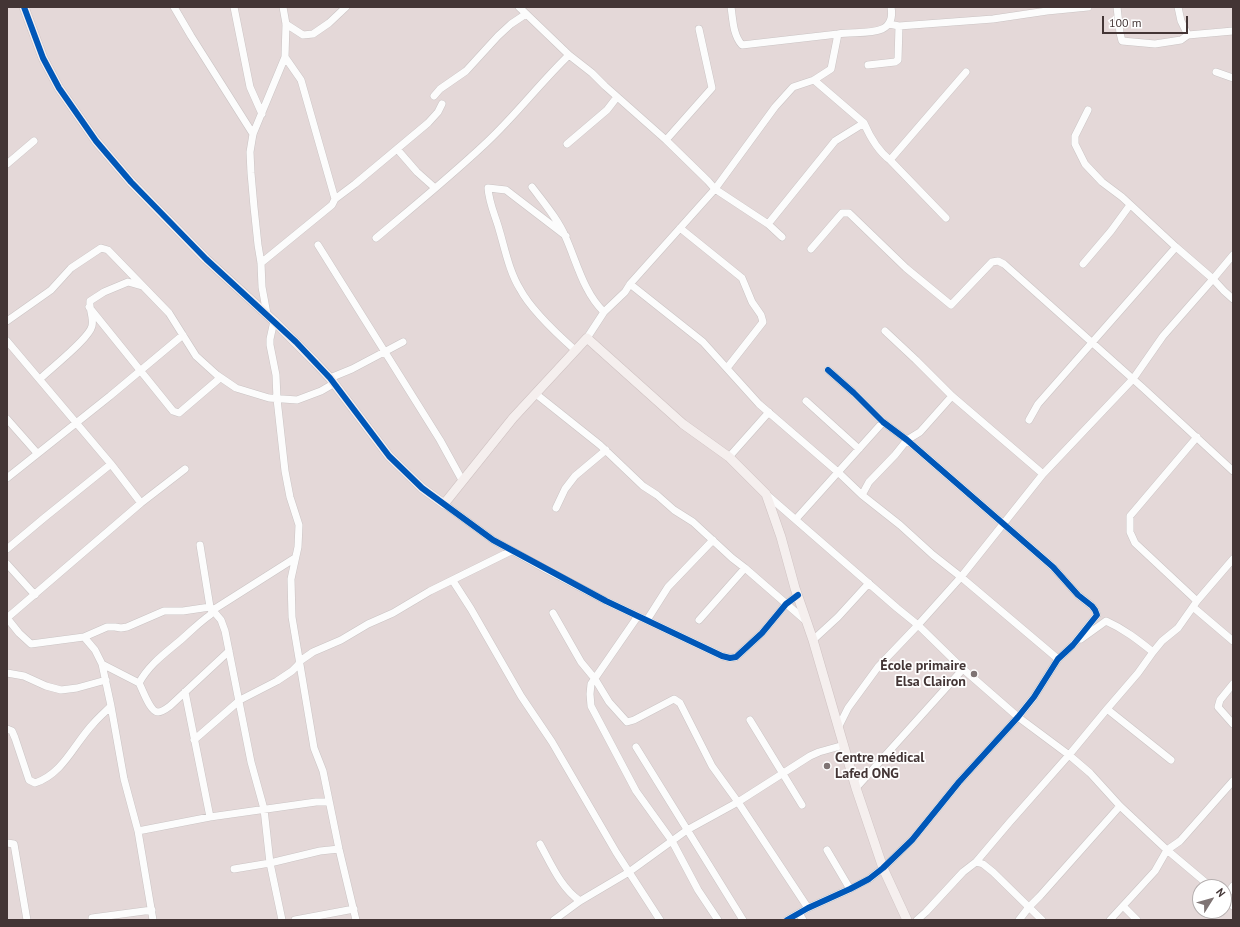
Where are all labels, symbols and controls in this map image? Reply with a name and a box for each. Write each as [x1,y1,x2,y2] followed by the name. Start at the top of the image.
[1104,8,1190,34] scale bar
[1109,15,1142,30] text: 100 m
[880,658,966,690] place label: École primaire Elsa Clairon
[969,669,979,679] marker: École primaire Elsa Clairon
[835,750,924,782] place label: Centre médical Lafed ONG
[822,761,832,771] marker: Centre médical Lafed ONG
[1192,879,1232,919] north arrow
[1213,885,1229,899] text: N

